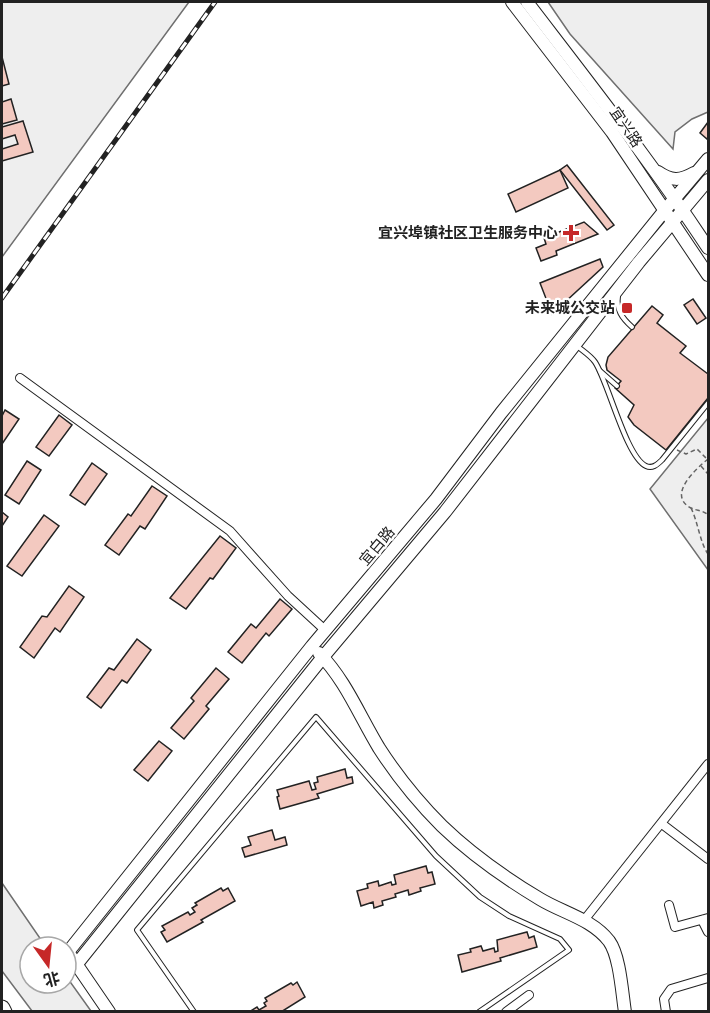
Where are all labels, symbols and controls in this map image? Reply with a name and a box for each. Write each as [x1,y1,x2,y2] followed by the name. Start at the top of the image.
[607,104,645,150] street label: 宜兴路
[378,224,558,241] place label: 宜兴埠镇社区卫生服务中心
[562,224,580,242] marker: 宜兴埠镇社区卫生服务中心
[525,299,615,316] place label: 未来城公交站
[620,301,634,315] marker: 未来城公交站
[356,524,398,568] street label: 宜白路
[18,935,78,995] north arrow
[42,969,62,989] text: 北

